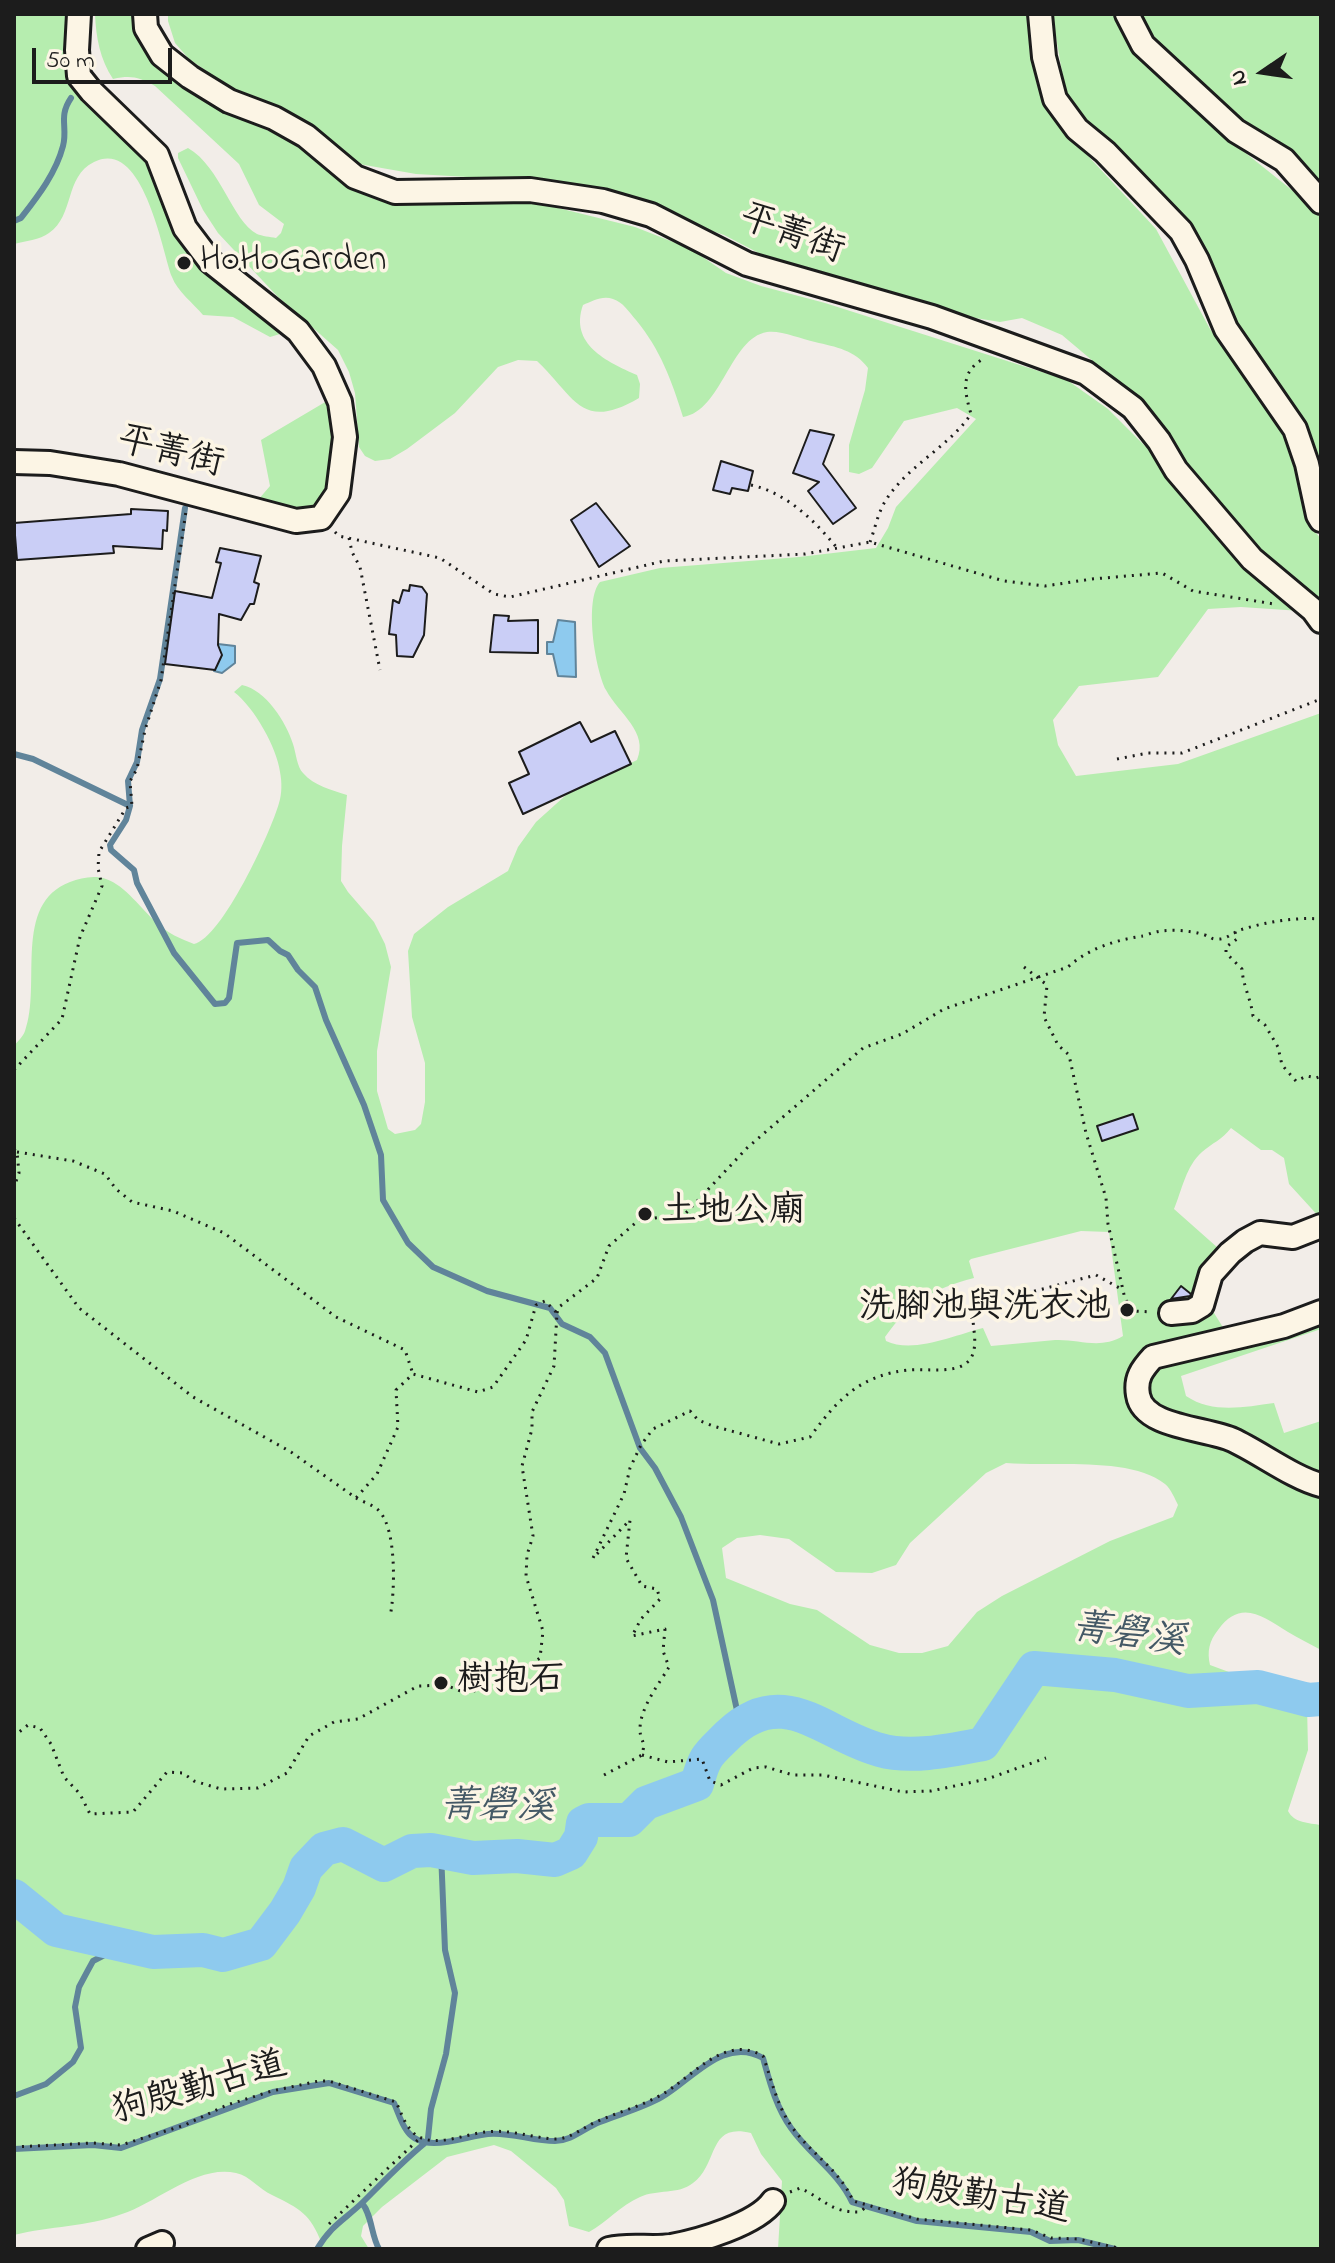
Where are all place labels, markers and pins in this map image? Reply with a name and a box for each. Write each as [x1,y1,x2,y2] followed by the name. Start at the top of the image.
[200,241,387,285] place label: HoHoGarden
[175,254,193,272] marker: HoHoGarden
[661,1192,805,1236] place label: 土地公廟
[636,1205,654,1223] marker: 土地公廟
[859,1288,1111,1332] place label: 洗腳池與洗衣池
[1118,1301,1136,1319] marker: 洗腳池與洗衣池
[457,1661,565,1705] place label: 樹抱石
[432,1674,450,1692] marker: 樹抱石

